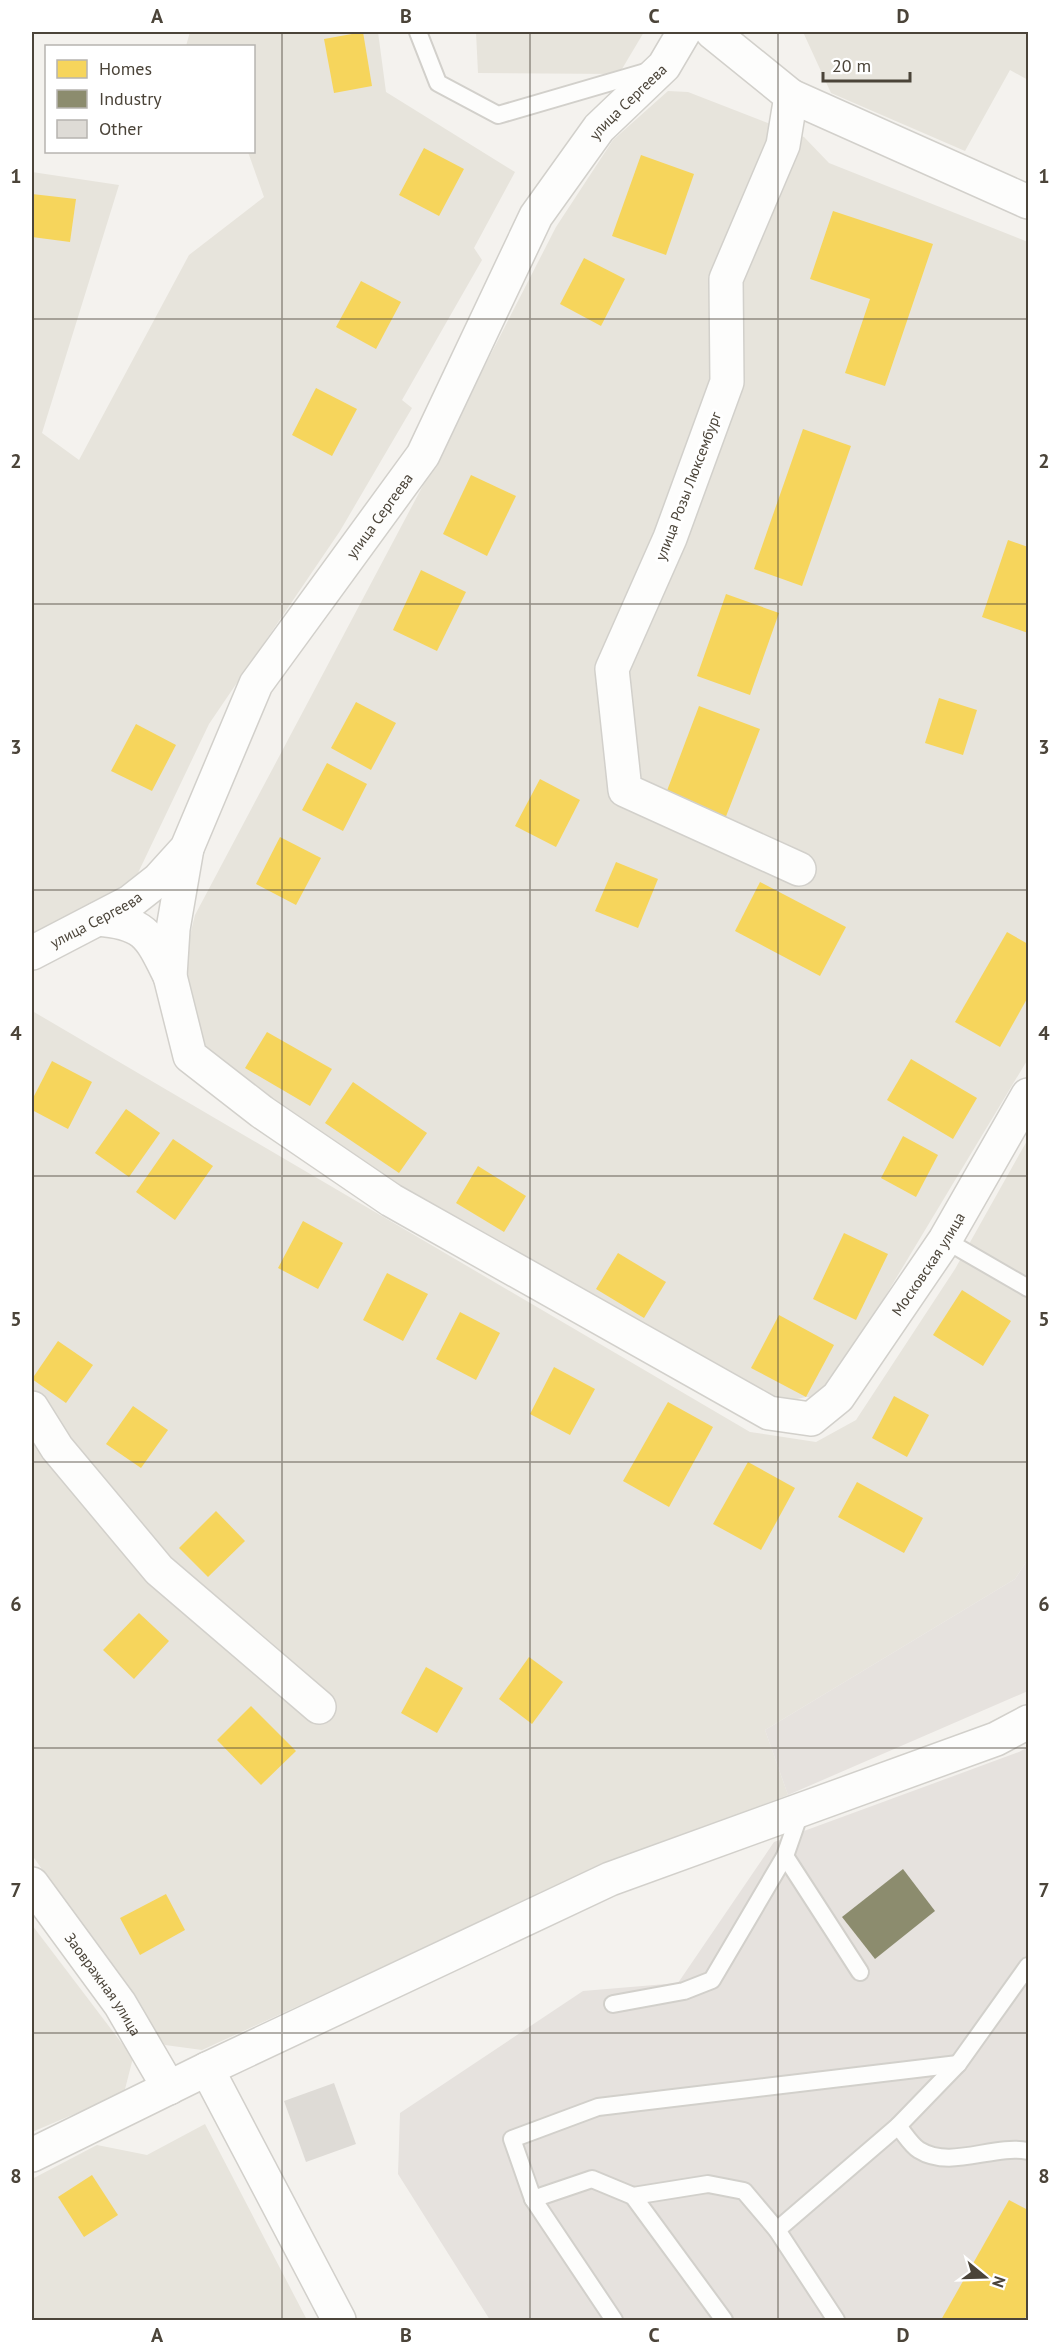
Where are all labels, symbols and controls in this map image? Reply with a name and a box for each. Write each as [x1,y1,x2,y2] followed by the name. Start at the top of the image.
[151,3,164,29] text: A
[400,3,412,29] text: B
[648,3,660,29] text: C
[897,3,910,29] text: D
[45,45,255,153] legend
[823,45,910,83] scale bar
[832,54,871,77] text: 20 m
[99,57,152,80] text: Homes
[584,59,670,143] street label: улица Сергеева
[99,87,162,110] text: Industry
[99,117,143,140] text: Other
[10,163,22,189] text: 1
[1038,163,1050,189] text: 1
[651,409,725,563] street label: улица Розы Люксембург
[10,448,22,474] text: 2
[1038,448,1050,474] text: 2
[341,469,417,562] street label: улица Сергеева
[10,734,22,760] text: 3
[1038,734,1050,760] text: 3
[47,887,145,952] street label: улица Сергеева
[10,1020,22,1046] text: 4
[1038,1020,1050,1046] text: 4
[887,1209,969,1319] street label: Московская улица
[10,1306,22,1332] text: 5
[1038,1306,1050,1332] text: 5
[10,1591,22,1617] text: 6
[1038,1591,1050,1617] text: 6
[10,1877,22,1903] text: 7
[1038,1877,1050,1903] text: 7
[61,1929,146,2039] street label: Заовражная улица
[10,2163,22,2189] text: 8
[1038,2163,1050,2189] text: 8
[955,2247,1015,2307] north arrow
[988,2274,1010,2290] text: N
[151,2322,164,2348] text: A
[400,2322,412,2348] text: B
[648,2322,660,2348] text: C
[897,2322,910,2348] text: D

